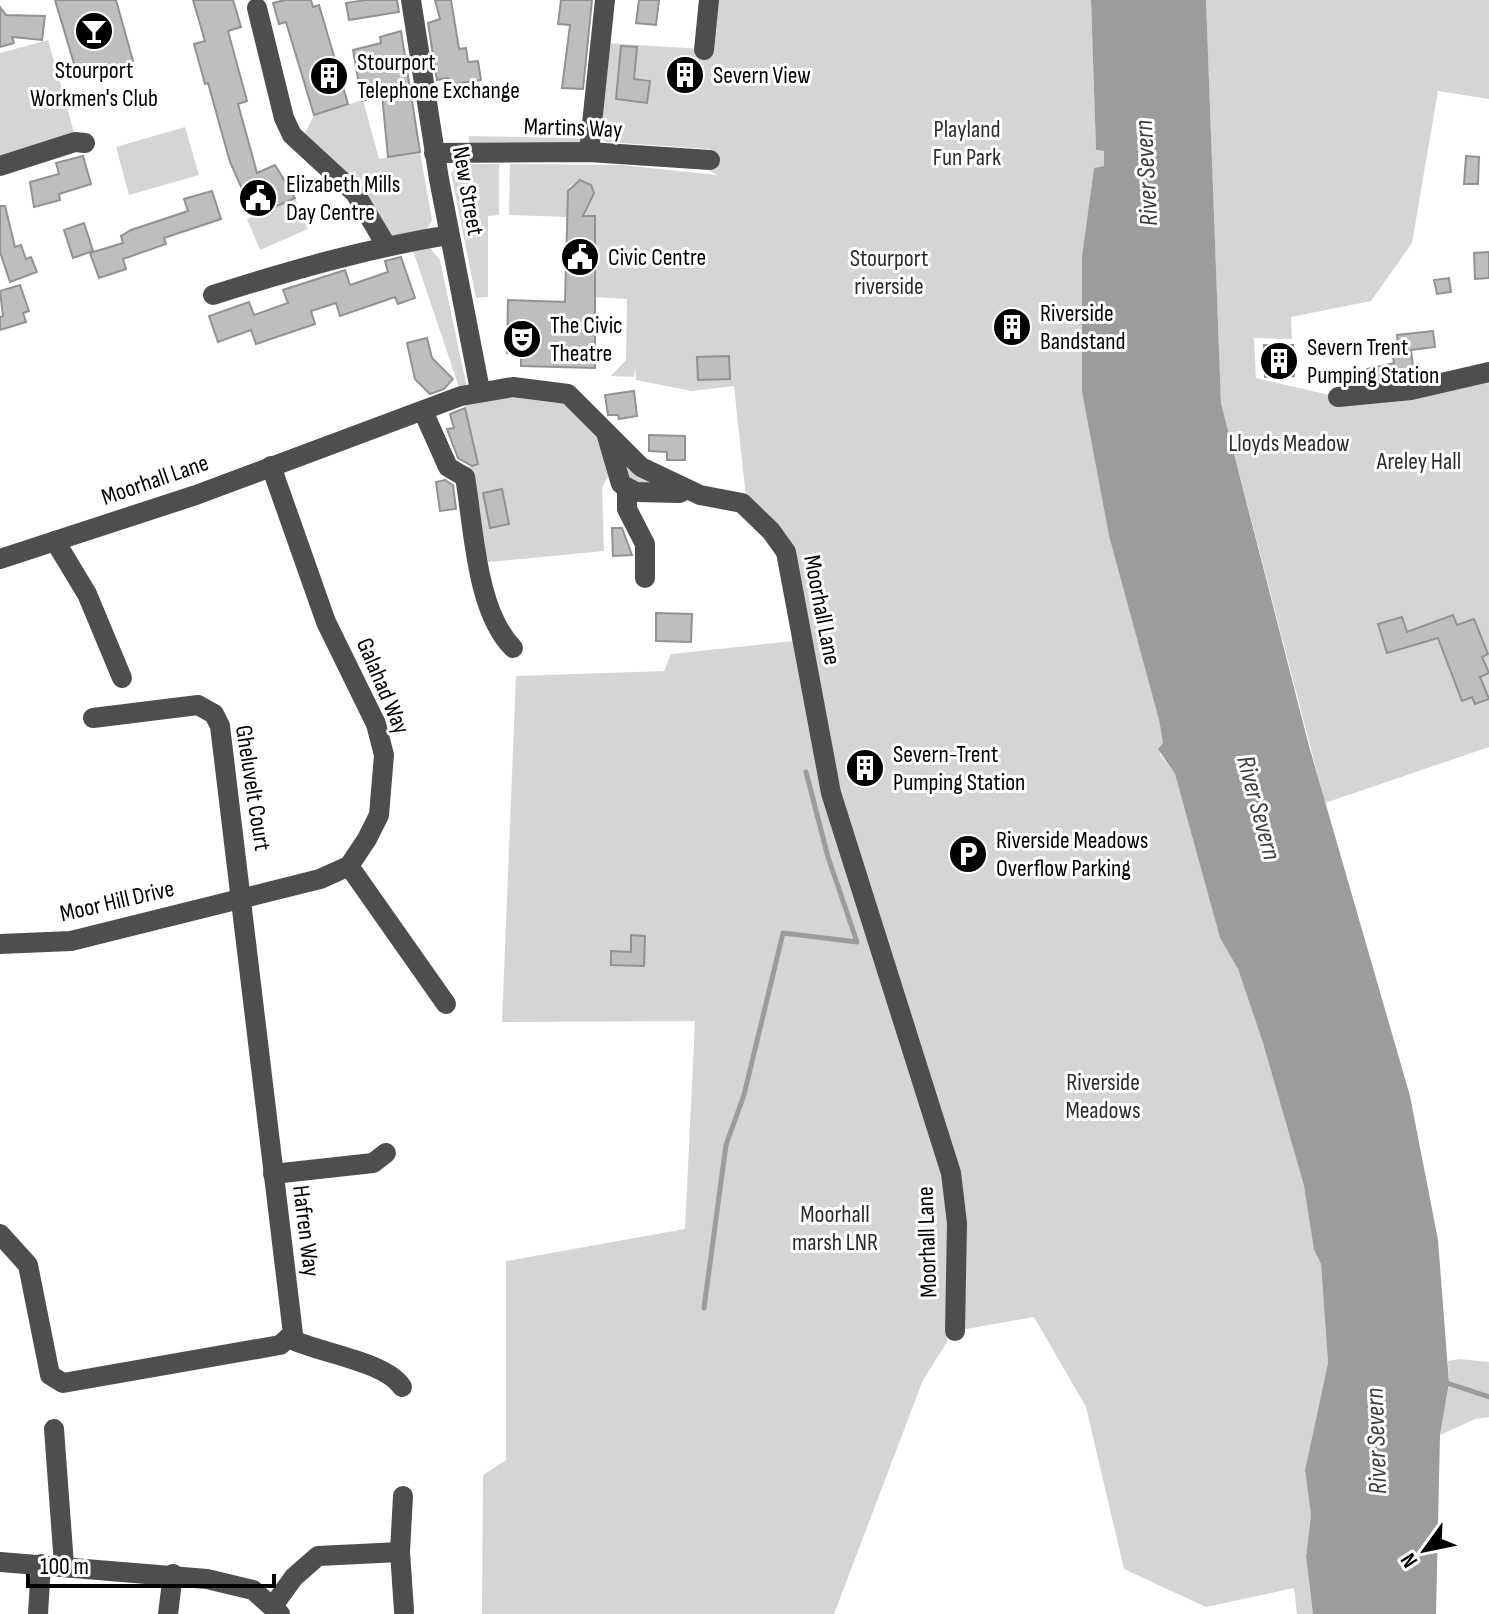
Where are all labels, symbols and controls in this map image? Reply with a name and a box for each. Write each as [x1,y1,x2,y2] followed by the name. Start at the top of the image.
[73,10,115,52] bar icon: Stourport Workmen's Club
[357,48,520,105] place label: Stourport Telephone Exchange
[664,54,706,96] building icon: Severn View
[308,55,350,97] building icon: Stourport Telephone Exchange
[30,56,158,113] place label: Stourport Workmen's Club
[713,61,811,90] place label: Severn View
[523,112,623,144] street label: Martins Way
[933,115,1001,172] park label: Playland Fun Park
[1129,119,1165,227] water label: River Severn
[446,144,490,238] street label: New Street
[286,170,400,227] place label: Elizabeth Mills Day Centre
[237,177,279,219] public building icon: Elizabeth Mills Day Centre
[559,236,601,278] public building icon: Civic Centre
[608,243,706,272] place label: Civic Centre
[850,244,928,301] park label: Stourport riverside
[1040,299,1126,356] place label: Riverside Bandstand
[991,306,1033,348] building icon: Riverside Bandstand
[550,311,623,368] place label: The Civic Theatre
[501,318,543,360] theatre icon: The Civic Theatre
[1307,333,1439,390] place label: Severn Trent Pumping Station
[1258,340,1300,382] building icon: Severn Trent Pumping Station
[1228,429,1350,458] park label: Lloyds Meadow
[1376,447,1461,476] park label: Areley Hall
[98,448,212,512] street label: Moorhall Lane
[797,553,847,667] street label: Moorhall Lane
[350,634,416,738] street label: Galahad Way
[229,723,277,853] street label: Gheluvelt Court
[893,740,1025,797] place label: Severn-Trent Pumping Station
[844,747,886,789] building icon: Severn-Trent Pumping Station
[1229,753,1287,863] water label: River Severn
[996,826,1148,883] place label: Riverside Meadows Overflow Parking
[947,833,989,875] parking icon: Riverside Meadows Overflow Parking
[57,874,177,928] street label: Moor Hill Drive
[1065,1068,1141,1125] park label: Riverside Meadows
[286,1184,326,1278] street label: Hafren Way
[911,1186,943,1298] street label: Moorhall Lane
[792,1200,878,1257] park label: Moorhall marsh LNR
[1360,1387,1394,1495] water label: River Severn
[1385,1510,1465,1590] north arrow
[28,1538,274,1588] scale bar
[1395,1548,1424,1572] text: N
[40,1552,89,1581] text: 100 m

